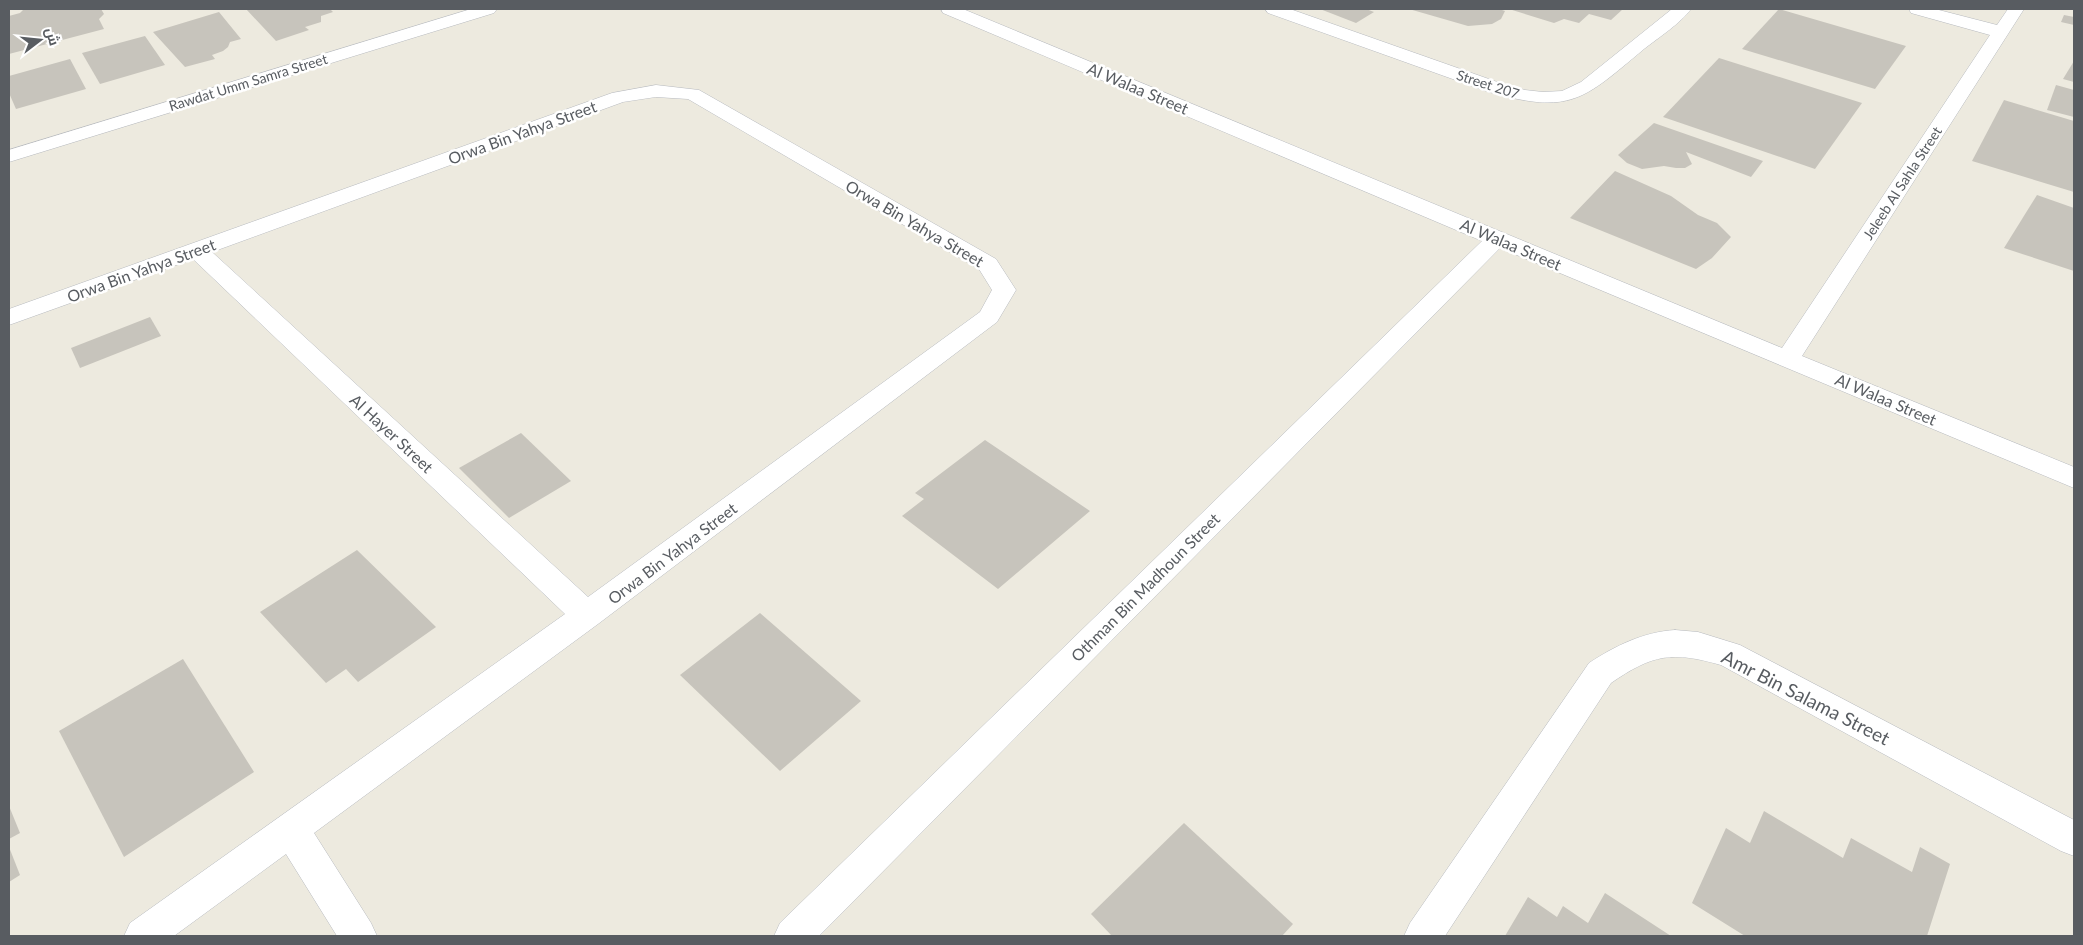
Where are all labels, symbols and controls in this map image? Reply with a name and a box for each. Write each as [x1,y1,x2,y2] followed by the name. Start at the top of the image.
[15,15,65,65] north arrow
[41,25,64,48] text: ش
[167,50,329,114] street label: Rawdat Umm Samra Street
[1085,58,1192,118] street label: Al Walaa Street
[1455,66,1521,102] street label: Street 207
[445,96,599,168] street label: Orwa Bin Yahya Street
[1859,123,1945,243] street label: Jeleeb Al Sahla Street
[842,176,988,270] street label: Orwa Bin Yahya Street
[1458,214,1565,274] street label: Al Walaa Street
[64,234,218,306] street label: Orwa Bin Yahya Street
[1833,369,1940,429] street label: Al Walaa Street
[347,390,438,476] street label: Al Hayer Street
[604,498,740,608] street label: Orwa Bin Yahya Street
[1067,509,1223,665] street label: Othman Bin Madhoun Street
[1718,645,1894,749] street label: Amr Bin Salama Street

